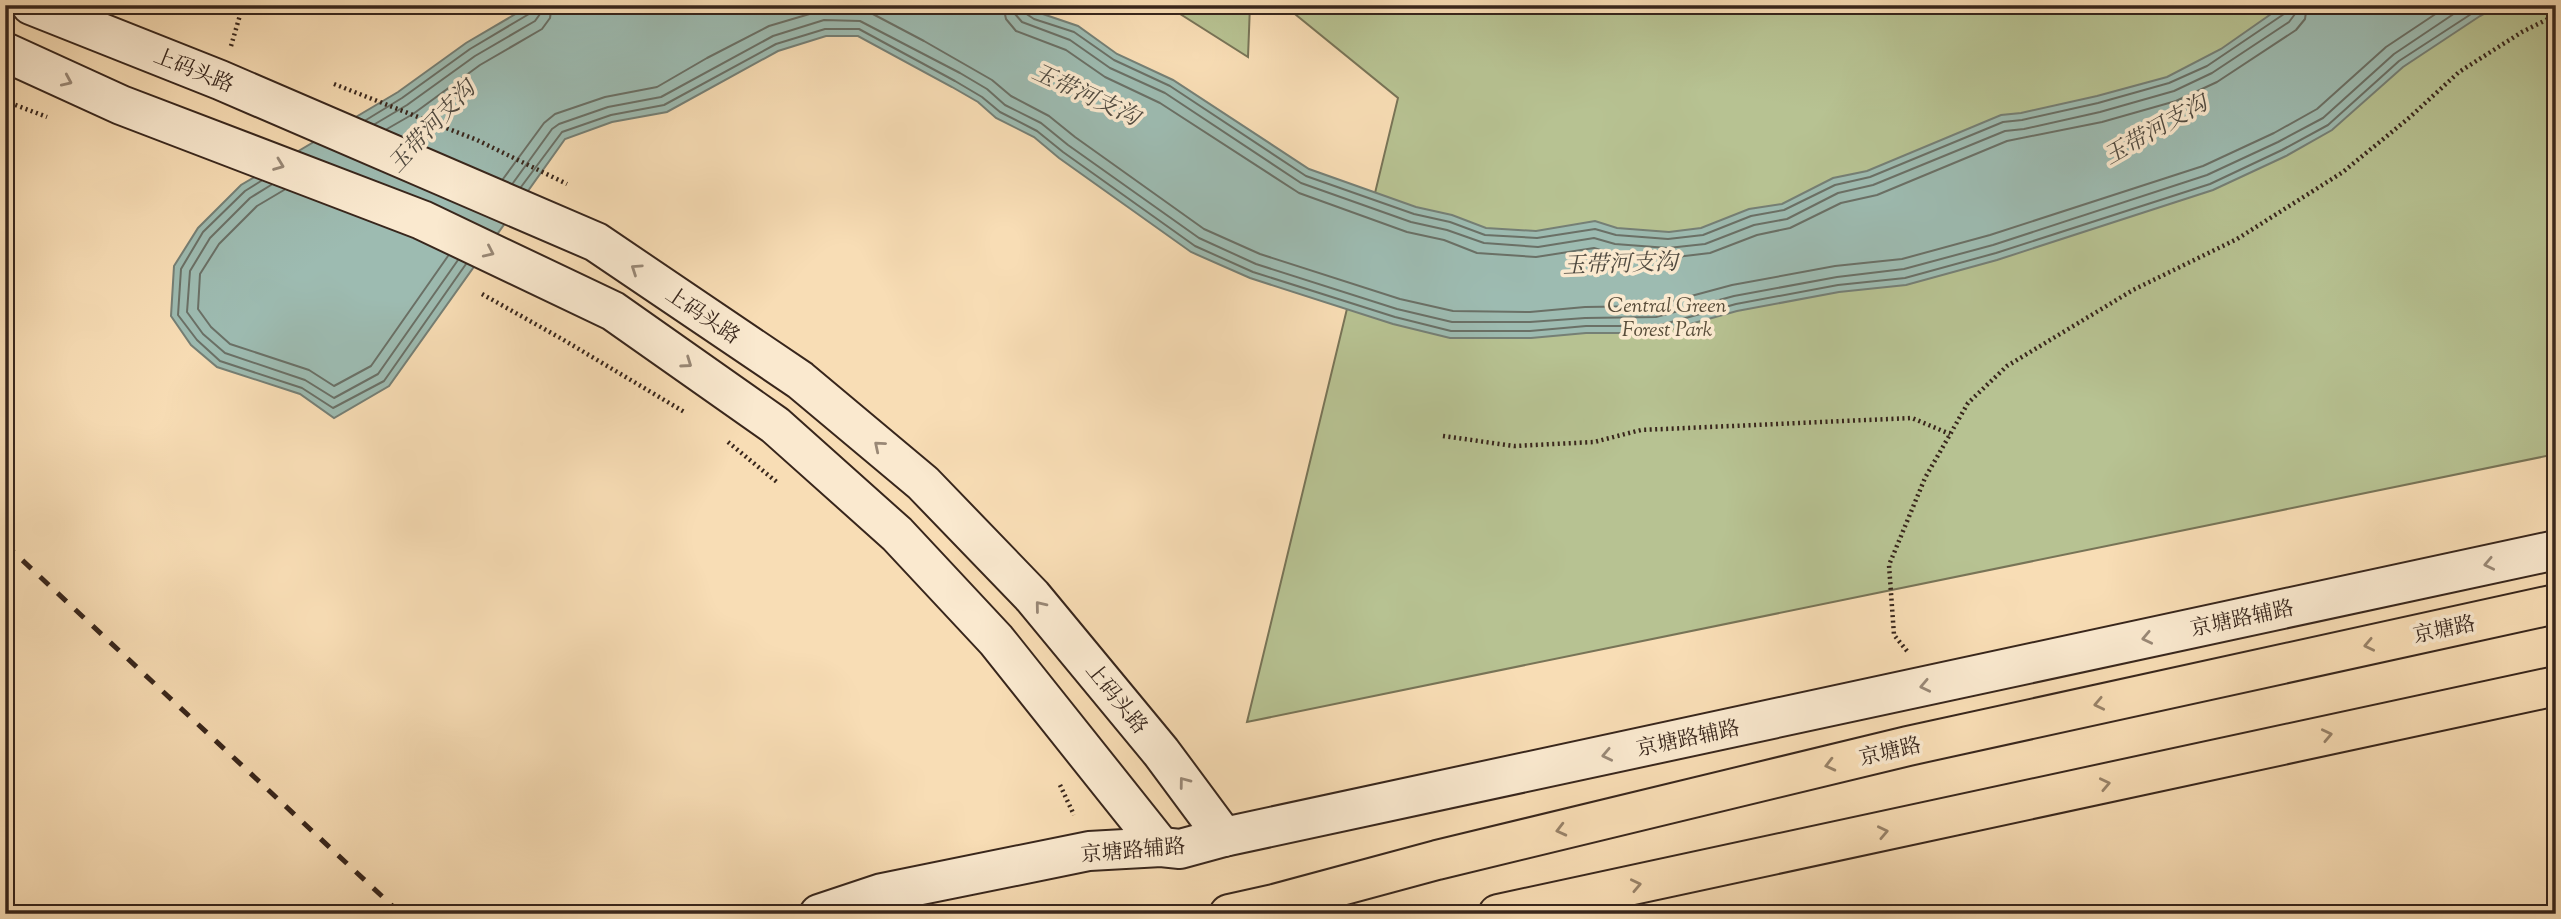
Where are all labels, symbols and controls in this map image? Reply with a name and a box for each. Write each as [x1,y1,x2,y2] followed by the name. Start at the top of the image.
[149,42,238,101] street label: 上码头路
[1026,57,1147,137] water label: 玉带河支沟
[382,72,486,181] water label: 玉带河支沟
[60,73,73,87] one-way arrow
[2098,87,2217,174] water label: 玉带河支沟
[272,157,284,171] one-way arrow
[482,244,494,258] one-way arrow
[1562,247,1681,284] water label: 玉带河支沟
[631,265,644,277] one-way arrow
[659,281,745,353] street label: 上码头路
[1607,292,1727,346] park label: Central Green Forest Park
[679,355,692,367] one-way arrow
[874,442,887,454] one-way arrow
[2483,556,2495,570] one-way arrow
[2188,594,2297,646] street label: 京塘路辅路
[1036,601,1049,613] one-way arrow
[2410,610,2478,652] street label: 京塘路
[2141,630,2153,645] one-way arrow
[2363,637,2375,652] one-way arrow
[1077,657,1154,741] street label: 上码头路
[1919,678,1931,693] one-way arrow
[2093,696,2105,711] one-way arrow
[1634,714,1743,766] street label: 京塘路辅路
[2321,729,2333,744] one-way arrow
[1856,731,1925,775] street label: 京塘路
[1601,747,1613,762] one-way arrow
[1824,757,1836,772] one-way arrow
[2099,777,2111,792] one-way arrow
[1179,778,1192,790] one-way arrow
[1555,822,1567,837] one-way arrow
[1877,826,1889,840] one-way arrow
[1080,832,1187,872] street label: 京塘路辅路
[1630,879,1642,894] one-way arrow

